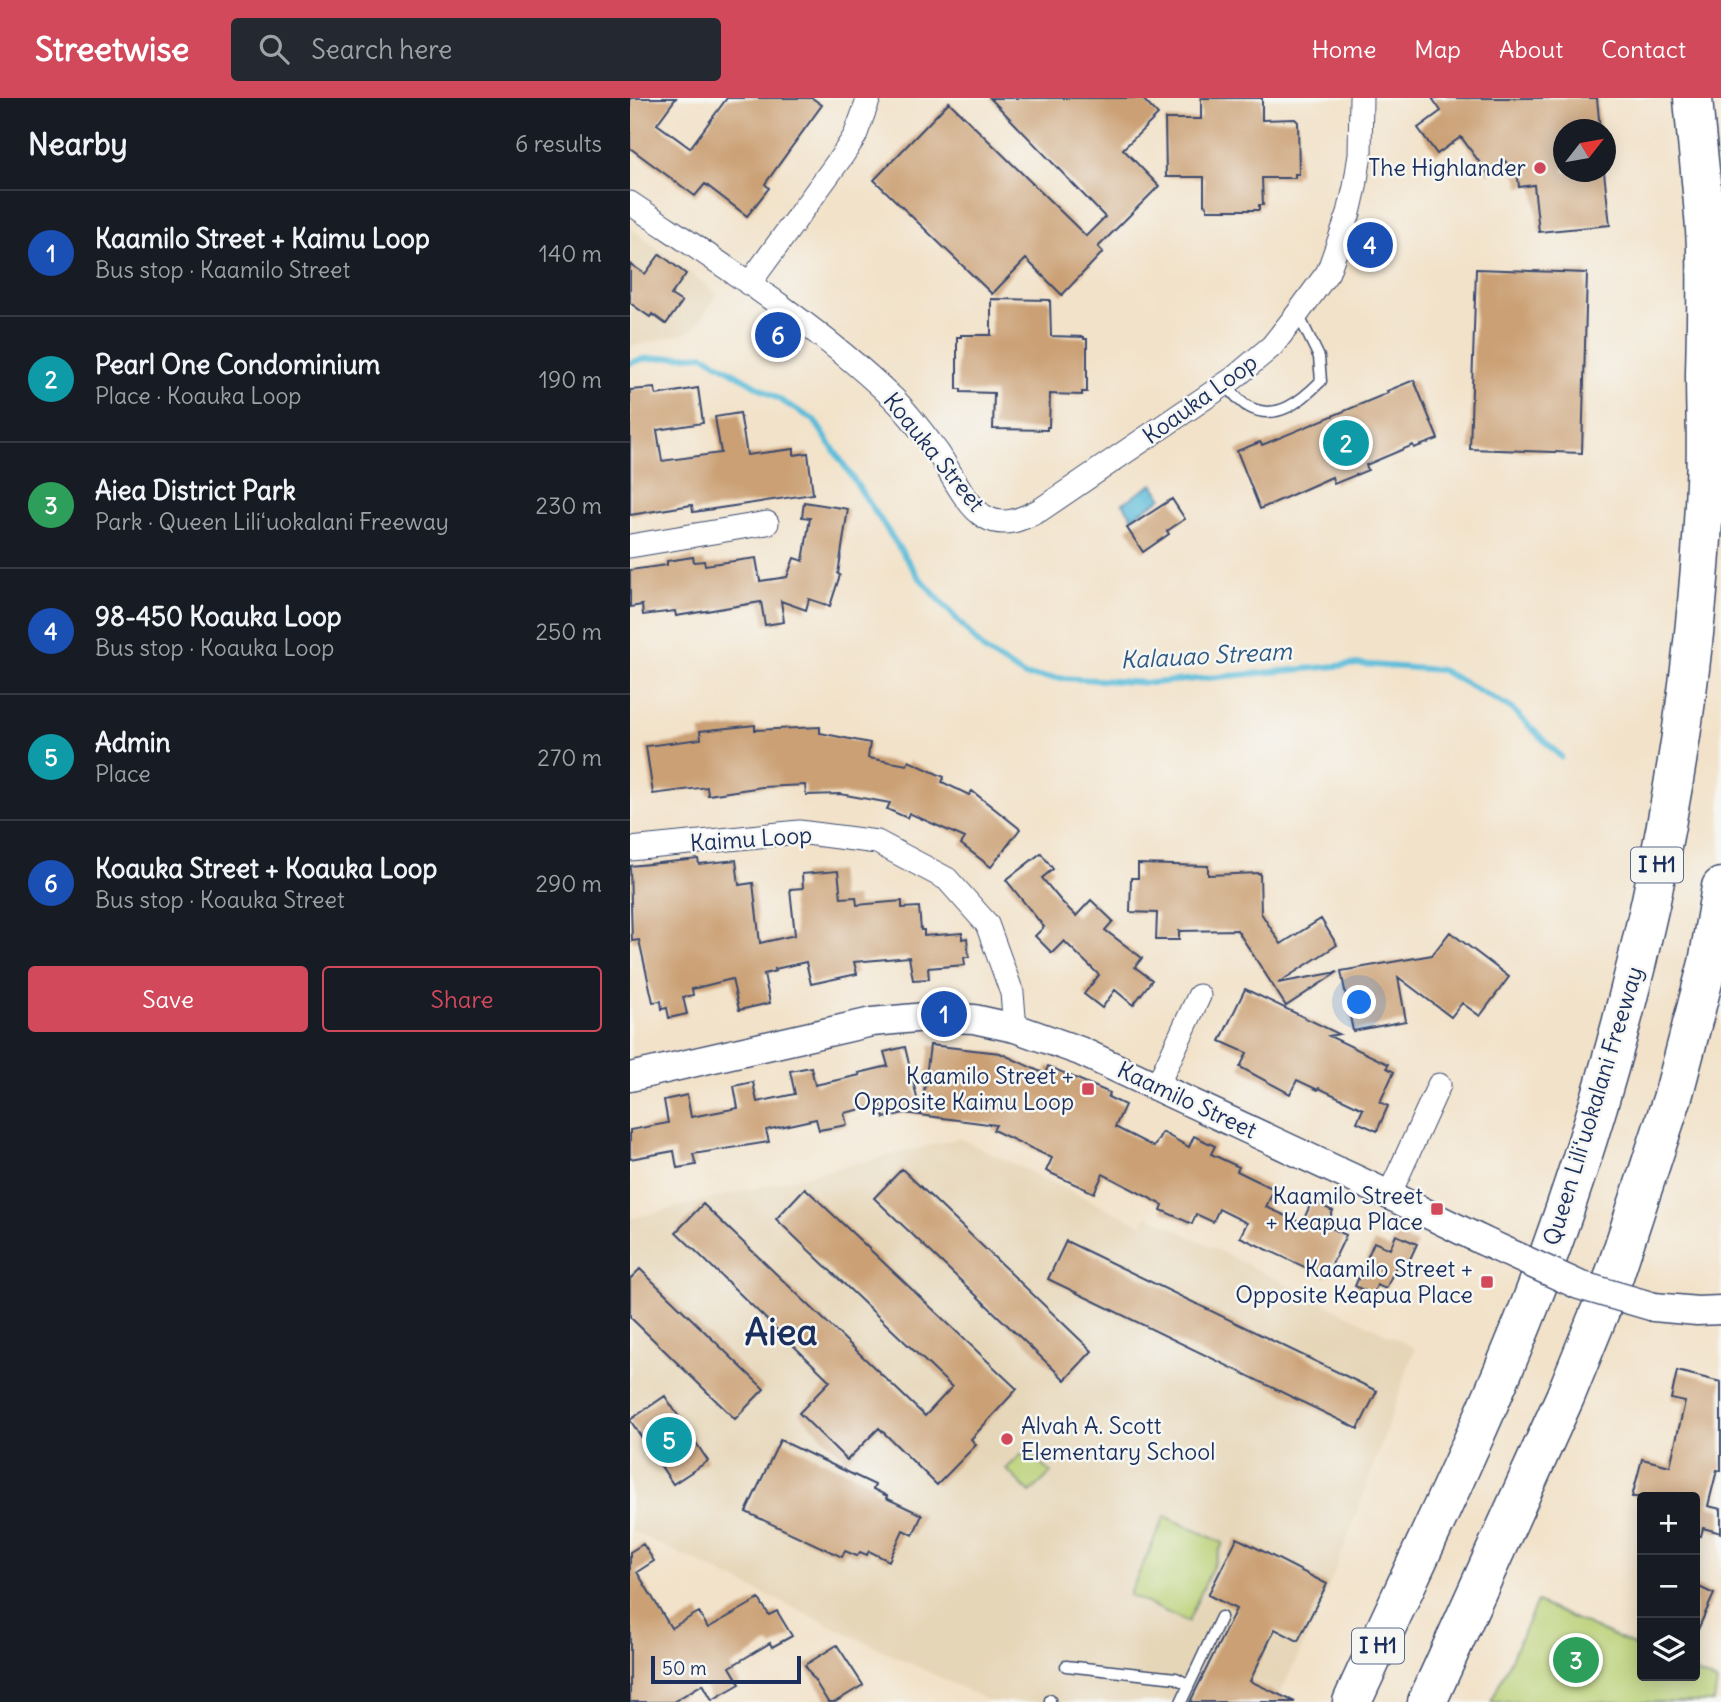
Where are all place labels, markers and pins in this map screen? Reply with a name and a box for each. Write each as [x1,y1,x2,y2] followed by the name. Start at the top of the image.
[1368,153,1527,182] place label: The Highlander
[1532,160,1548,176] marker: The Highlander
[1347,219,1393,271] pin: 4
[755,309,801,361] pin: 6
[1323,417,1369,469] pin: 2
[921,988,967,1040] pin: 1
[854,1061,1074,1116] place label: Kaamilo Street + Opposite Kaimu Loop
[1080,1081,1096,1097] marker: Kaamilo Street + Opposite Kaimu Loop
[1265,1181,1423,1236] place label: Kaamilo Street + Keapua Place
[1429,1201,1445,1217] marker: Kaamilo Street + Keapua Place
[1235,1254,1473,1309] place label: Kaamilo Street + Opposite Keapua Place
[1479,1274,1495,1290] marker: Kaamilo Street + Opposite Keapua Place
[1021,1411,1215,1466] place label: Alvah A. Scott Elementary School
[646,1414,692,1466] pin: 5
[999,1431,1015,1447] marker: Alvah A. Scott Elementary School
[1553,1634,1599,1686] pin: 3

